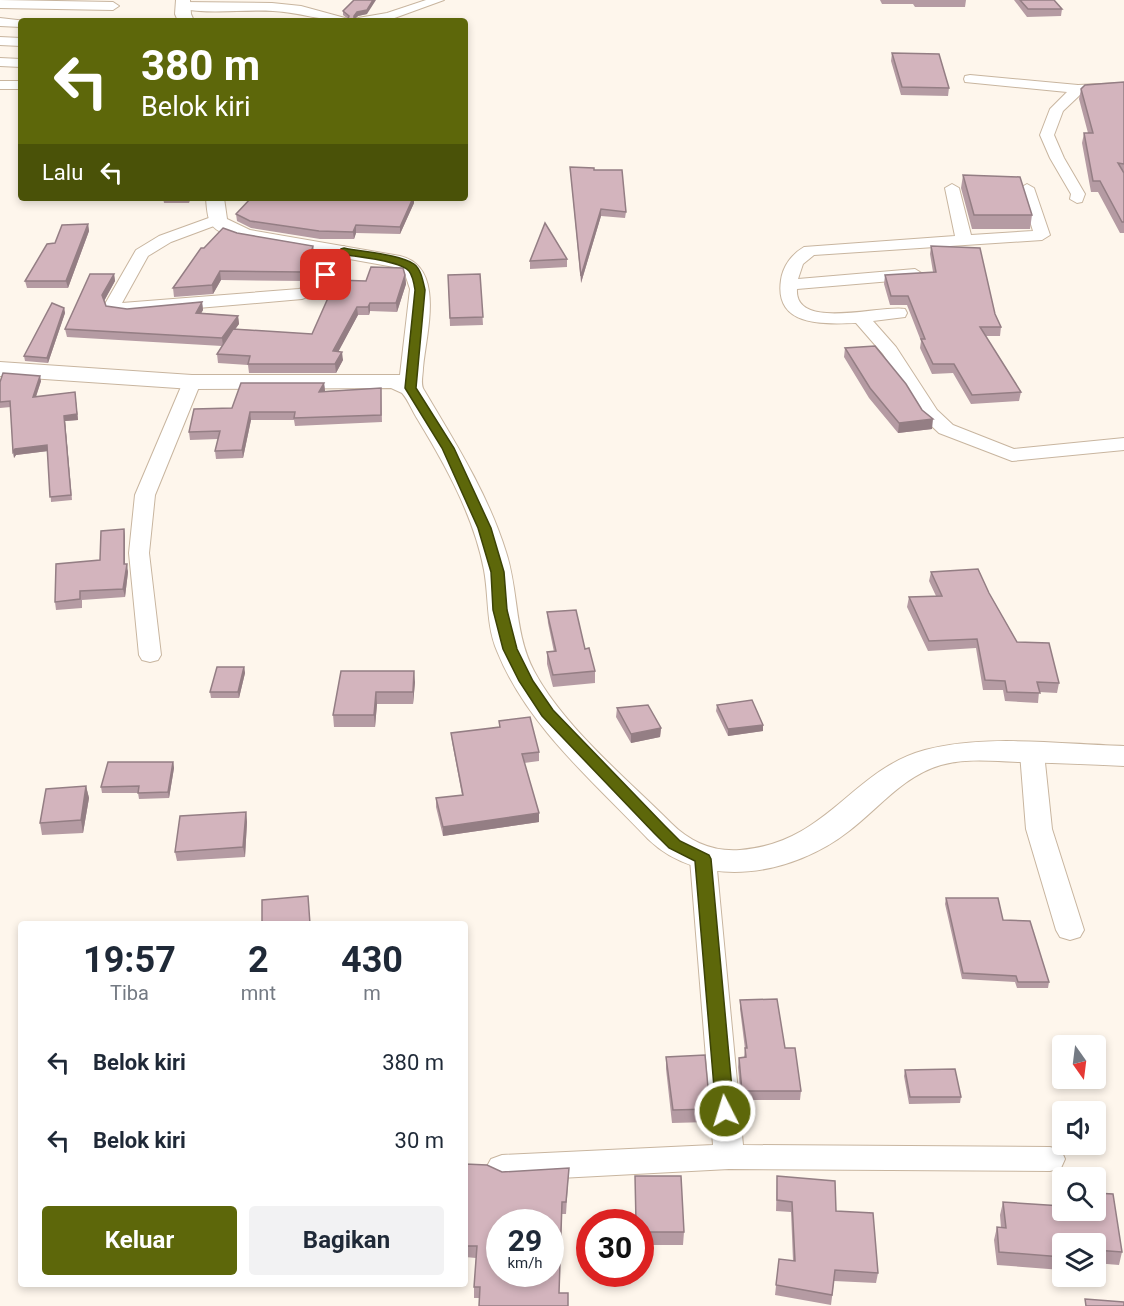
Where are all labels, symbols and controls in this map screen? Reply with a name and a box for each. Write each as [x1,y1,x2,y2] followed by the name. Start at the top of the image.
[141,41,260,90] text: 380 m
[42,42,120,120] icon: left
[141,91,250,123] text: Belok kiri
[95,156,128,189] icon: left
[42,160,83,185] text: Lalu
[300,249,351,300] pin
[309,258,342,291] icon: arrive
[83,939,176,981] text: 19:57
[248,939,269,981] text: 2
[341,939,403,981] text: 430
[110,981,149,1005] text: Tiba
[241,981,276,1005] text: mnt
[363,981,381,1005] text: m
[1052,1035,1106,1089] north arrow
[1052,1035,1106,1287] map controls
[42,1046,75,1079] icon: left
[93,1050,186,1075] text: Belok kiri
[382,1050,444,1075] text: 380 m
[693,1079,757,1143] position arrow
[1052,1101,1106,1155] button: sound
[42,1124,75,1157] icon: left
[93,1128,186,1153] text: Belok kiri
[395,1128,444,1153] text: 30 m
[1052,1167,1106,1221] button: search
[42,1206,237,1275] button: Keluar
[249,1206,444,1275] button: Bagikan
[576,1209,654,1287] speed limit sign: 30
[508,1223,542,1258] text: 29
[1052,1233,1106,1287] button: layers
[507,1254,543,1272] text: km/h

